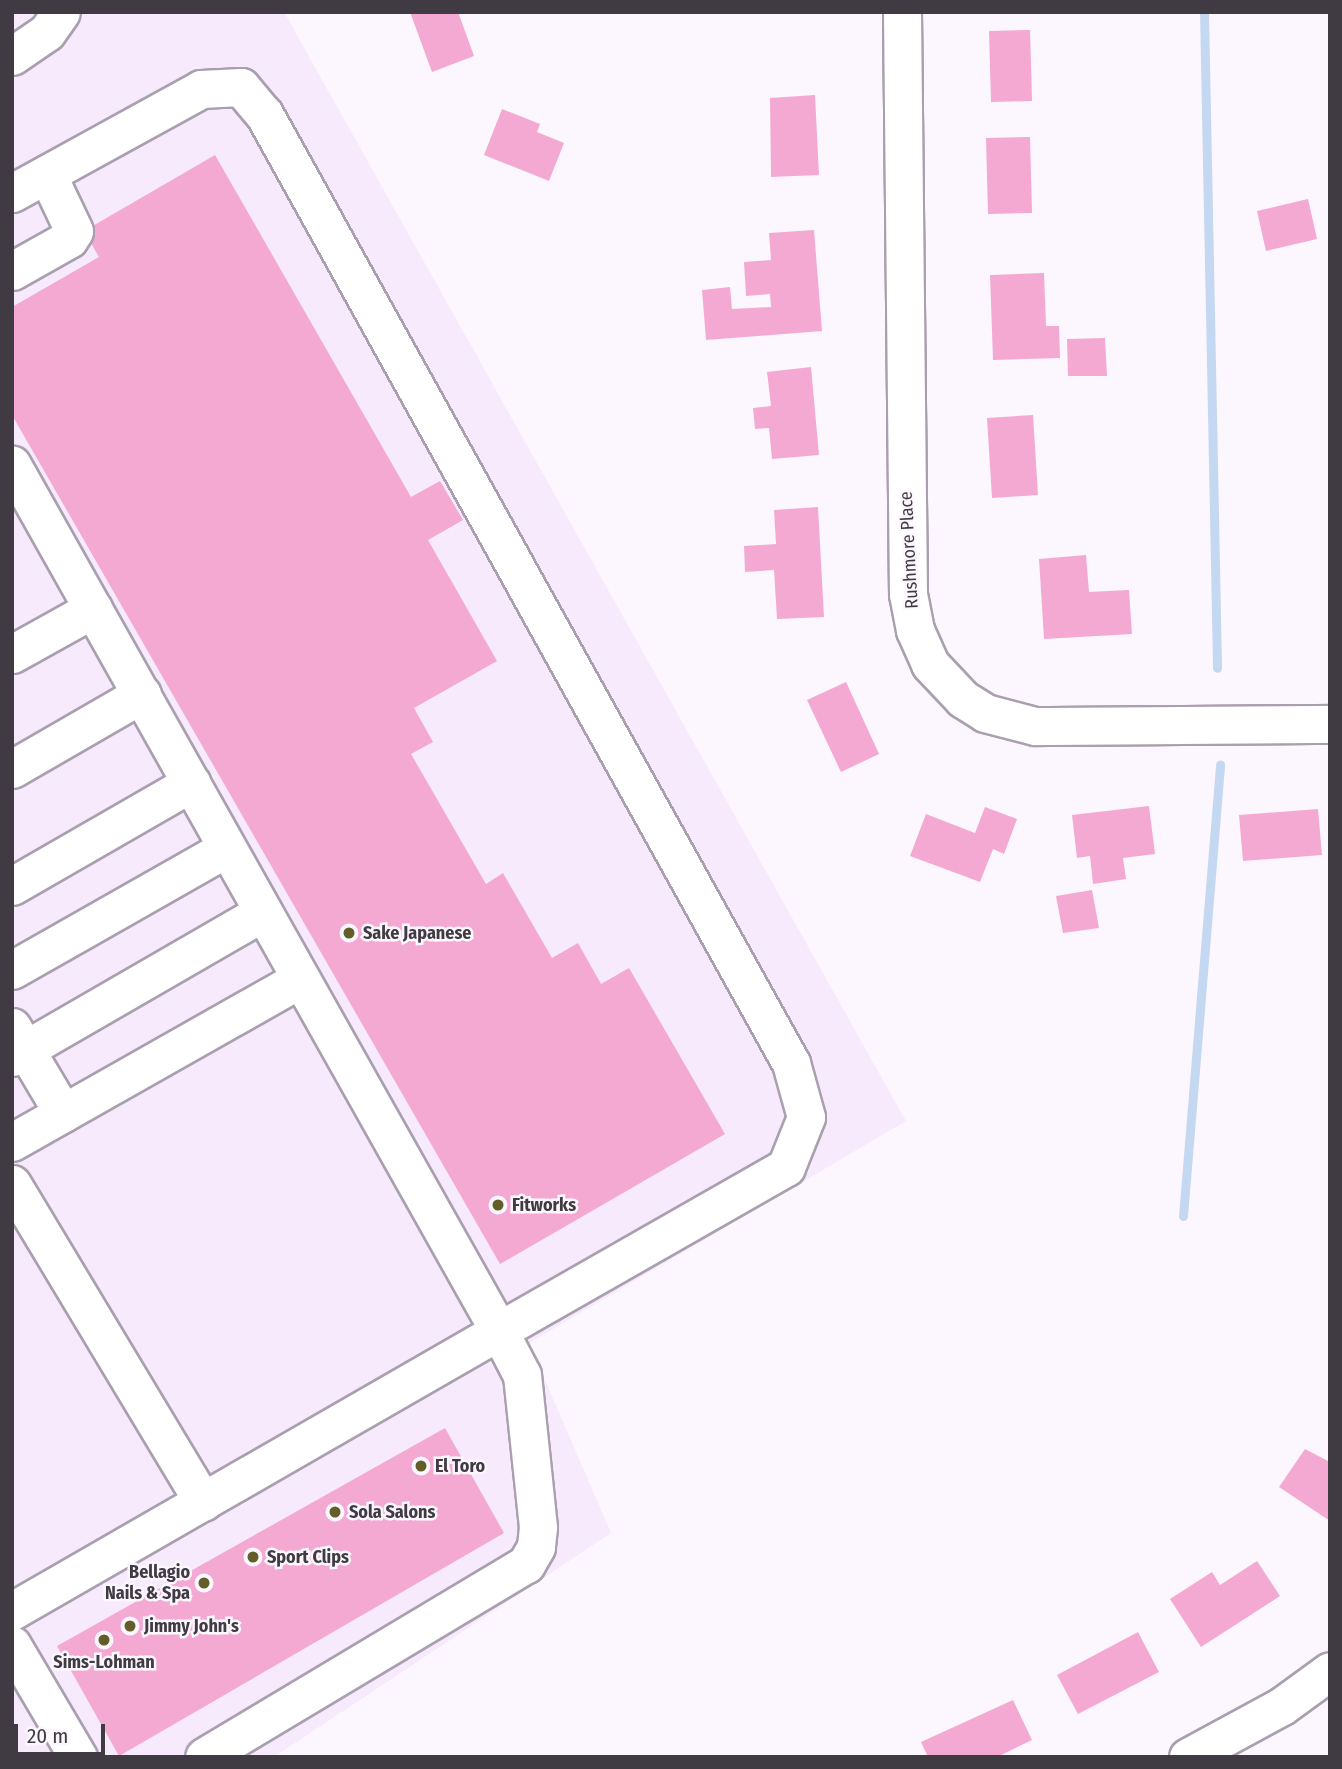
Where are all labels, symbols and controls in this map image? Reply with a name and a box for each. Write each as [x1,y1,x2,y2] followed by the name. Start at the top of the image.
[895,491,923,609] street label: Rushmore Place
[363,922,471,944] place label: Sake Japanese
[341,925,357,941] marker: Sake Japanese
[512,1194,576,1216] place label: Fitworks
[490,1197,506,1213] marker: Fitworks
[435,1455,485,1477] place label: El Toro
[413,1458,429,1474] marker: El Toro
[349,1501,435,1523] place label: Sola Salons
[327,1504,343,1520] marker: Sola Salons
[267,1546,349,1568] place label: Sport Clips
[245,1549,261,1565] marker: Sport Clips
[105,1562,190,1604] place label: Bellagio Nails & Spa
[196,1575,212,1591] marker: Bellagio Nails & Spa
[144,1615,239,1637] place label: Jimmy John's
[122,1618,138,1634] marker: Jimmy John's
[96,1632,112,1648] marker: Sims-Lohman
[53,1651,155,1673] place label: Sims-Lohman
[18,1710,108,1754] scale bar
[27,1723,68,1749] text: 20 m

